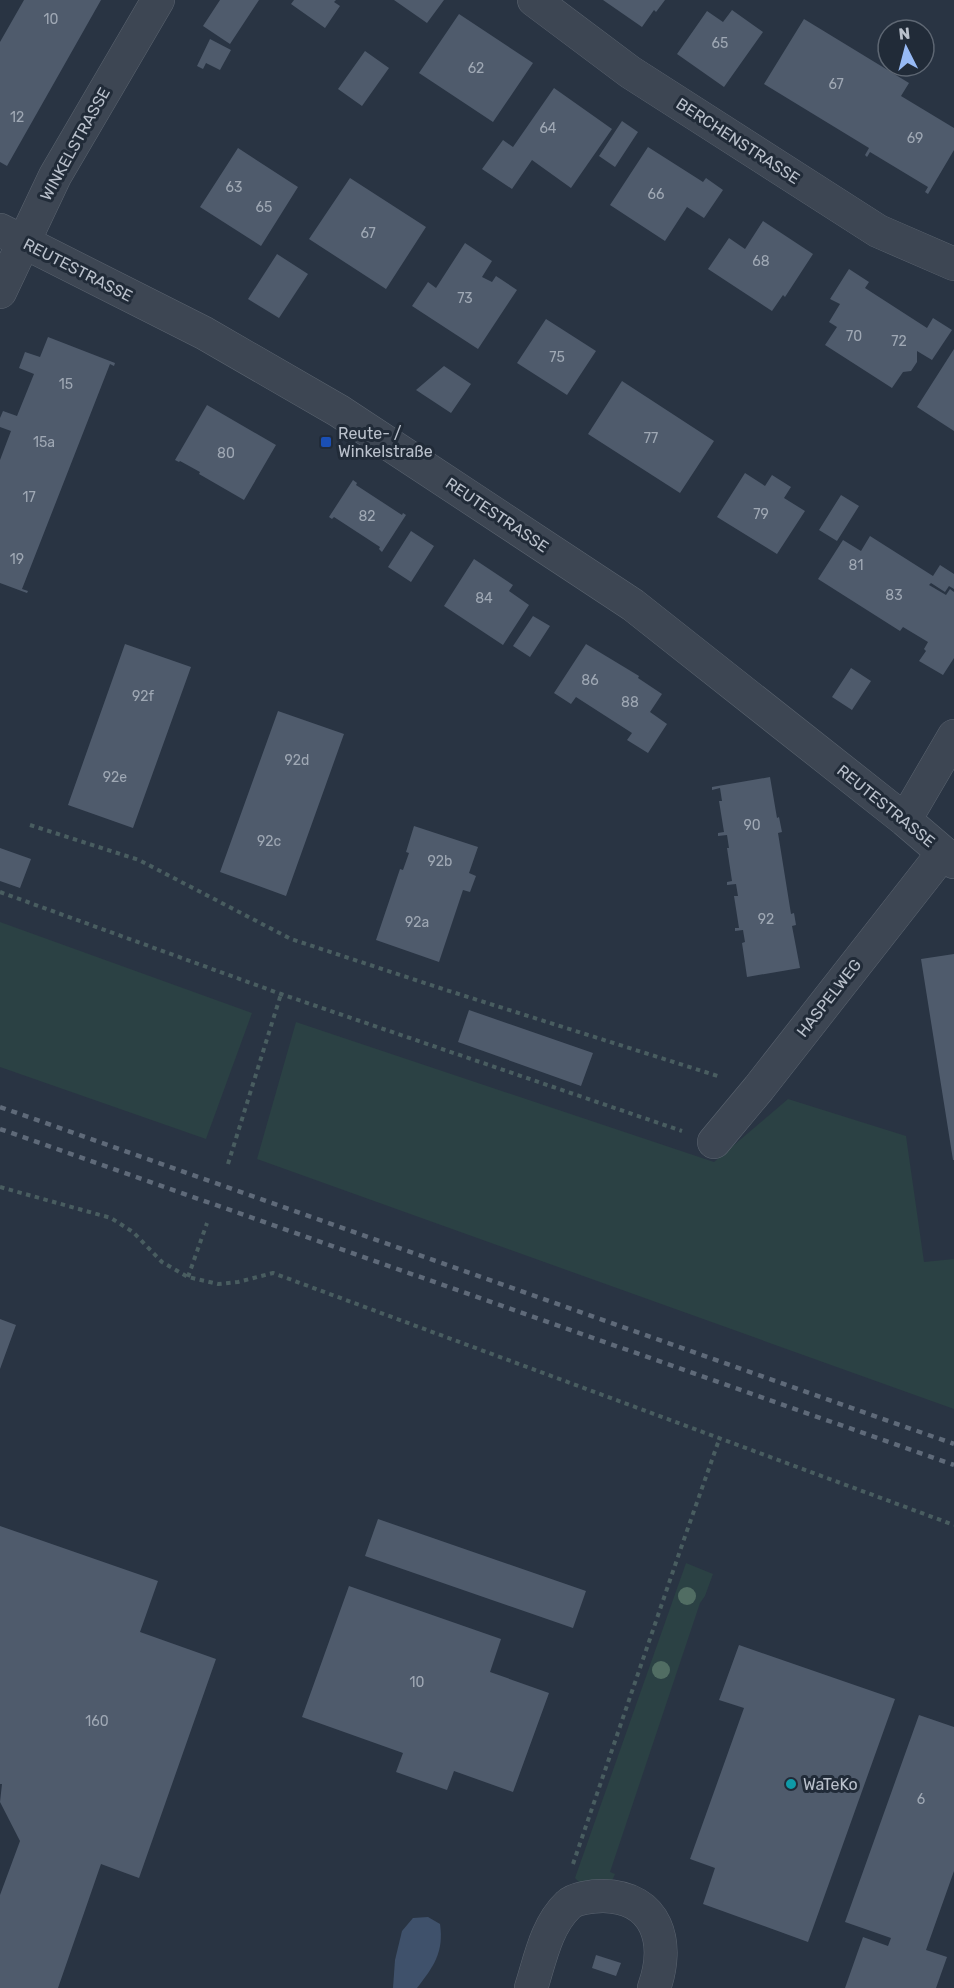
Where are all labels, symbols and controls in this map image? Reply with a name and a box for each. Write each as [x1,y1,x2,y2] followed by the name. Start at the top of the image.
[44,11,59,28] house number: 10
[876,18,936,78] north arrow
[898,24,911,44] text: N
[712,35,728,52] house number: 65
[468,60,484,77] house number: 62
[828,76,844,93] house number: 67
[36,84,114,204] street label: WINKELSTRASSE
[673,94,803,188] street label: BERCHENSTRASSE
[10,109,24,126] house number: 12
[539,120,557,137] house number: 64
[907,130,923,147] house number: 69
[226,179,242,196] house number: 63
[648,186,664,203] house number: 66
[256,199,272,216] house number: 65
[360,225,376,242] house number: 67
[20,234,136,306] street label: REUTESTRASSE
[752,253,770,270] house number: 68
[457,290,473,307] house number: 73
[846,328,862,345] house number: 70
[891,333,907,350] house number: 72
[549,349,565,366] house number: 75
[59,376,73,393] house number: 15
[338,424,433,461] place label: Reute- / Winkelstraße
[644,430,658,447] house number: 77
[33,434,55,451] house number: 15a
[319,435,333,449] marker: Reute- / Winkelstraße
[217,445,235,462] house number: 80
[442,474,552,556] street label: REUTESTRASSE
[22,489,36,506] house number: 17
[753,506,769,523] house number: 79
[358,508,376,525] house number: 82
[10,551,24,568] house number: 19
[849,557,863,574] house number: 81
[885,587,903,604] house number: 83
[475,590,493,607] house number: 84
[581,672,599,689] house number: 86
[132,688,155,705] house number: 92f
[621,694,639,711] house number: 88
[285,752,309,769] house number: 92d
[833,761,939,851] street label: REUTESTRASSE
[103,769,127,786] house number: 92e
[743,817,761,834] house number: 90
[257,833,281,850] house number: 92c
[428,853,452,870] house number: 92b
[758,911,774,928] house number: 92
[405,914,429,931] house number: 92a
[793,955,865,1041] street label: HASPELWEG
[410,1674,425,1691] house number: 10
[85,1713,109,1730] house number: 160
[803,1775,858,1794] place label: WaTeKo
[784,1777,798,1791] marker: WaTeKo
[917,1791,925,1808] house number: 6

